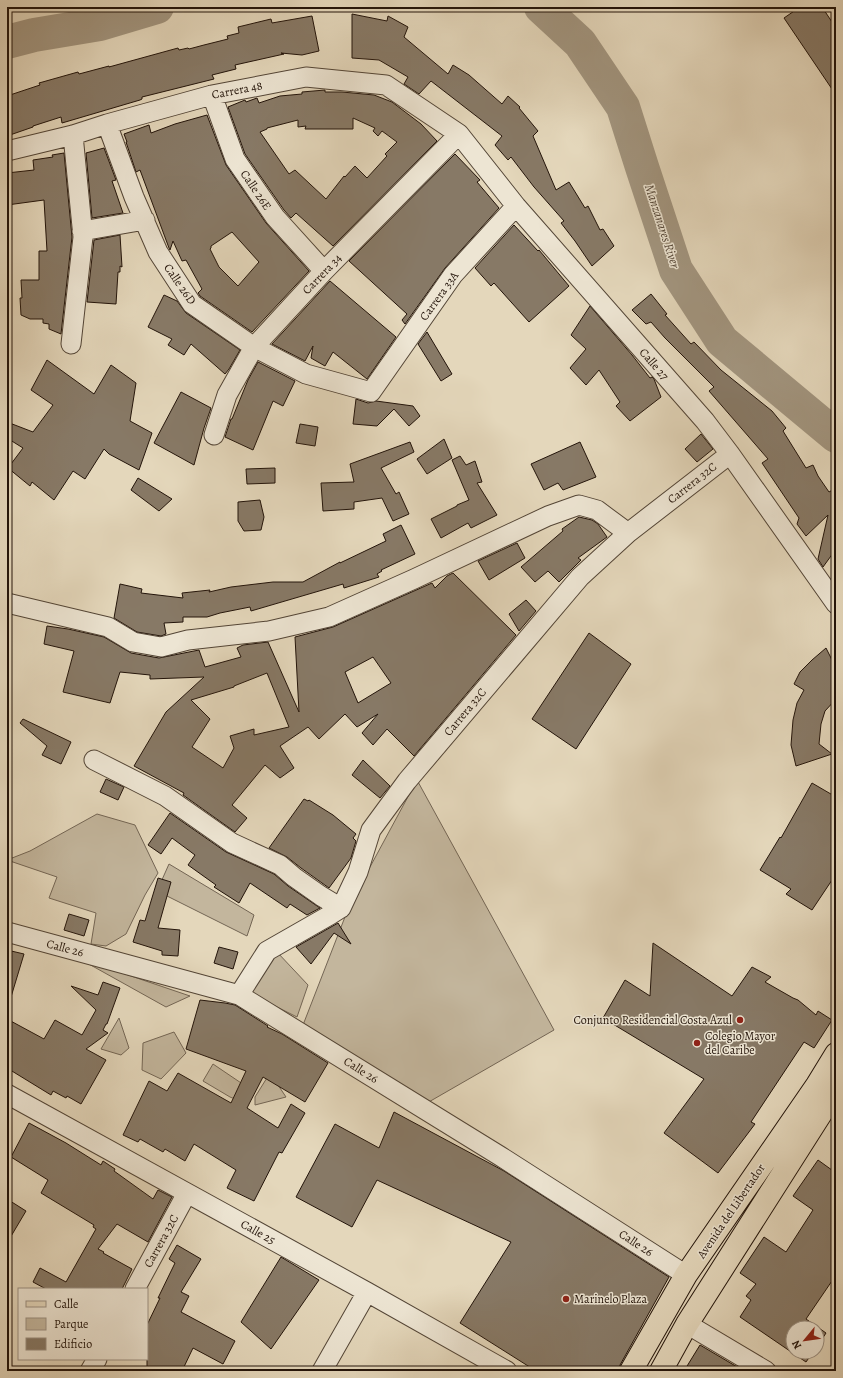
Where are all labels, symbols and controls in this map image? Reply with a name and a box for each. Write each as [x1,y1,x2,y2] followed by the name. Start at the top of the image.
[210,77,264,103] street label: Carrera 48
[237,167,275,213] street label: Calle 26E
[641,182,684,271] water label: Manzanares River
[299,250,346,298] street label: Carrera 34
[160,260,200,308] street label: Calle 26D
[416,267,463,324] street label: Carrera 33A
[636,345,673,384] street label: Calle 27
[664,459,720,507] street label: Carrera 32C
[440,685,490,739] street label: Carrera 32C
[45,935,86,961] street label: Calle 26
[574,1012,732,1028] place label: Conjunto Residencial Costa Azul
[735,1015,745,1025] marker: Conjunto Residencial Costa Azul
[705,1028,776,1058] place label: Colegio Mayor del Caribe
[692,1038,702,1048] marker: Colegio Mayor del Caribe
[341,1053,382,1087] street label: Calle 26
[693,1160,769,1262] street label: Avenida del Libertador
[140,1212,182,1270] street label: Carrera 32C
[238,1216,278,1248] street label: Calle 25
[616,1226,657,1260] street label: Calle 26
[18,1288,148,1360] legend
[574,1291,648,1307] place label: Marinelo Plaza
[561,1294,571,1304] marker: Marinelo Plaza
[54,1296,78,1312] text: Calle
[54,1316,89,1332] text: Parque
[785,1320,825,1360] north arrow
[54,1336,92,1352] text: Edificio
[788,1337,805,1352] text: N

